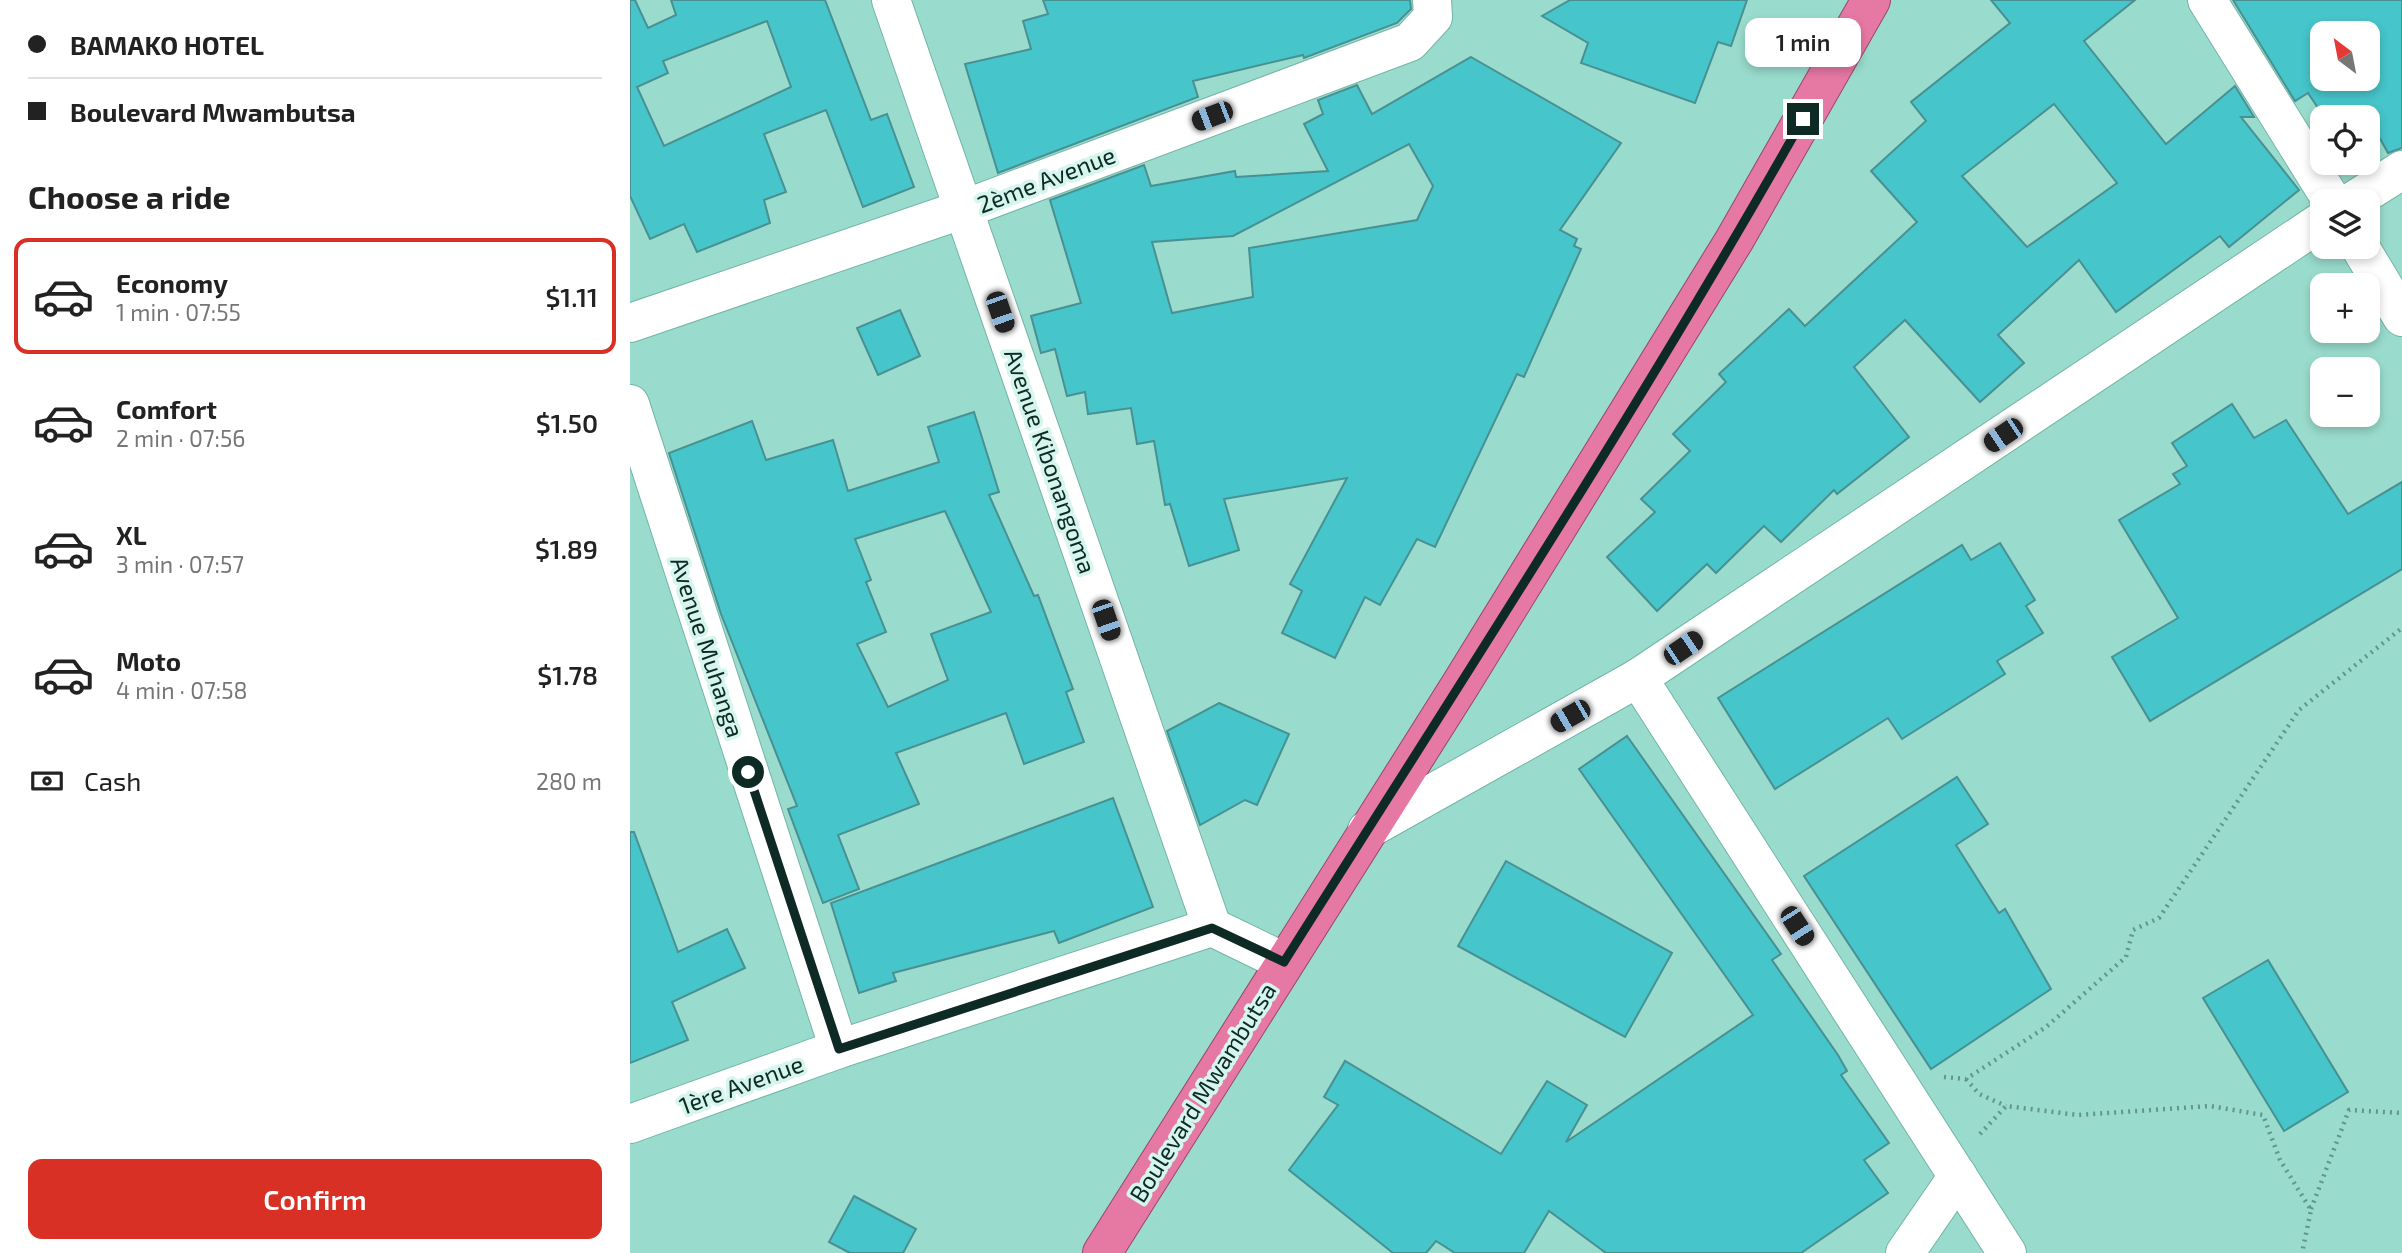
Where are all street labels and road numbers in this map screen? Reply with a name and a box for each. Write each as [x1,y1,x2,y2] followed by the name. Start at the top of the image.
[973,139,1119,219] street label: 2ème Avenue
[999,345,1103,577] street label: Avenue Kibonangoma
[665,553,751,741] street label: Avenue Muhanga
[1123,977,1281,1207] street label: Boulevard Mwambutsa
[675,1048,807,1120] street label: 1ère Avenue

